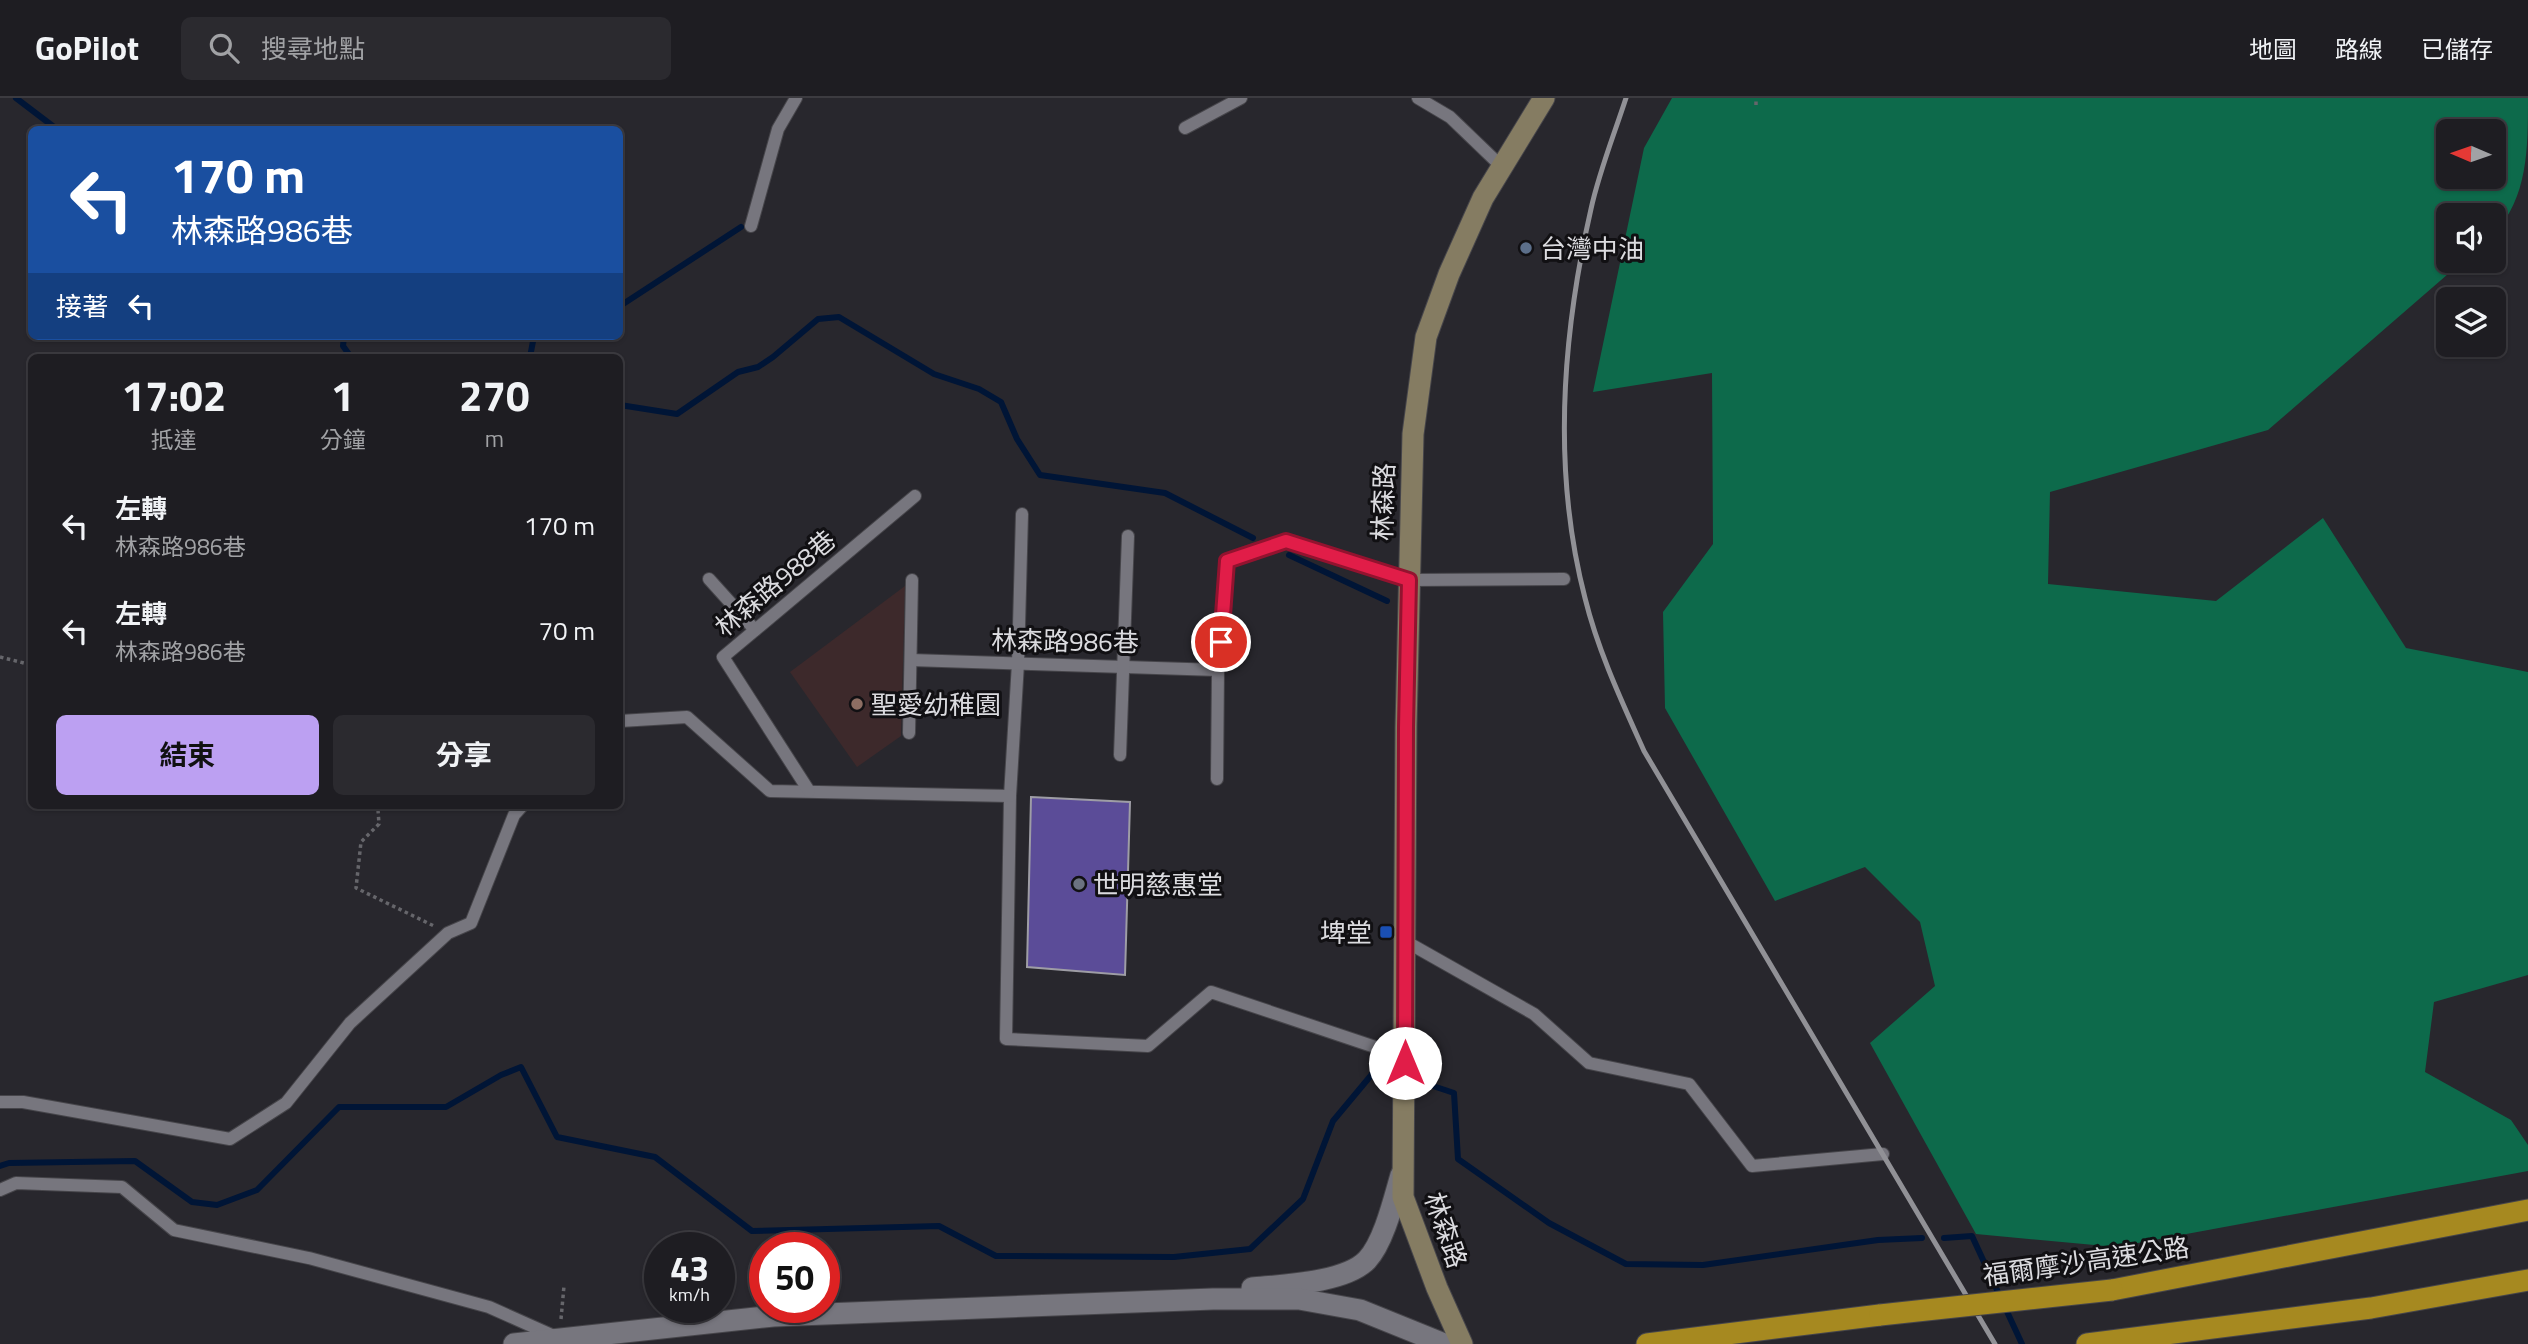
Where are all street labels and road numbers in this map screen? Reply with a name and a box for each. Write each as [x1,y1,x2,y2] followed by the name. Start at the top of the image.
[1362,462,1404,542] street label: 林森路
[706,521,844,645] street label: 林森路988巷
[991,620,1139,662] street label: 林森路986巷
[1415,1187,1477,1273] street label: 林森路
[1980,1227,2192,1295] street label: 福爾摩沙高速公路

